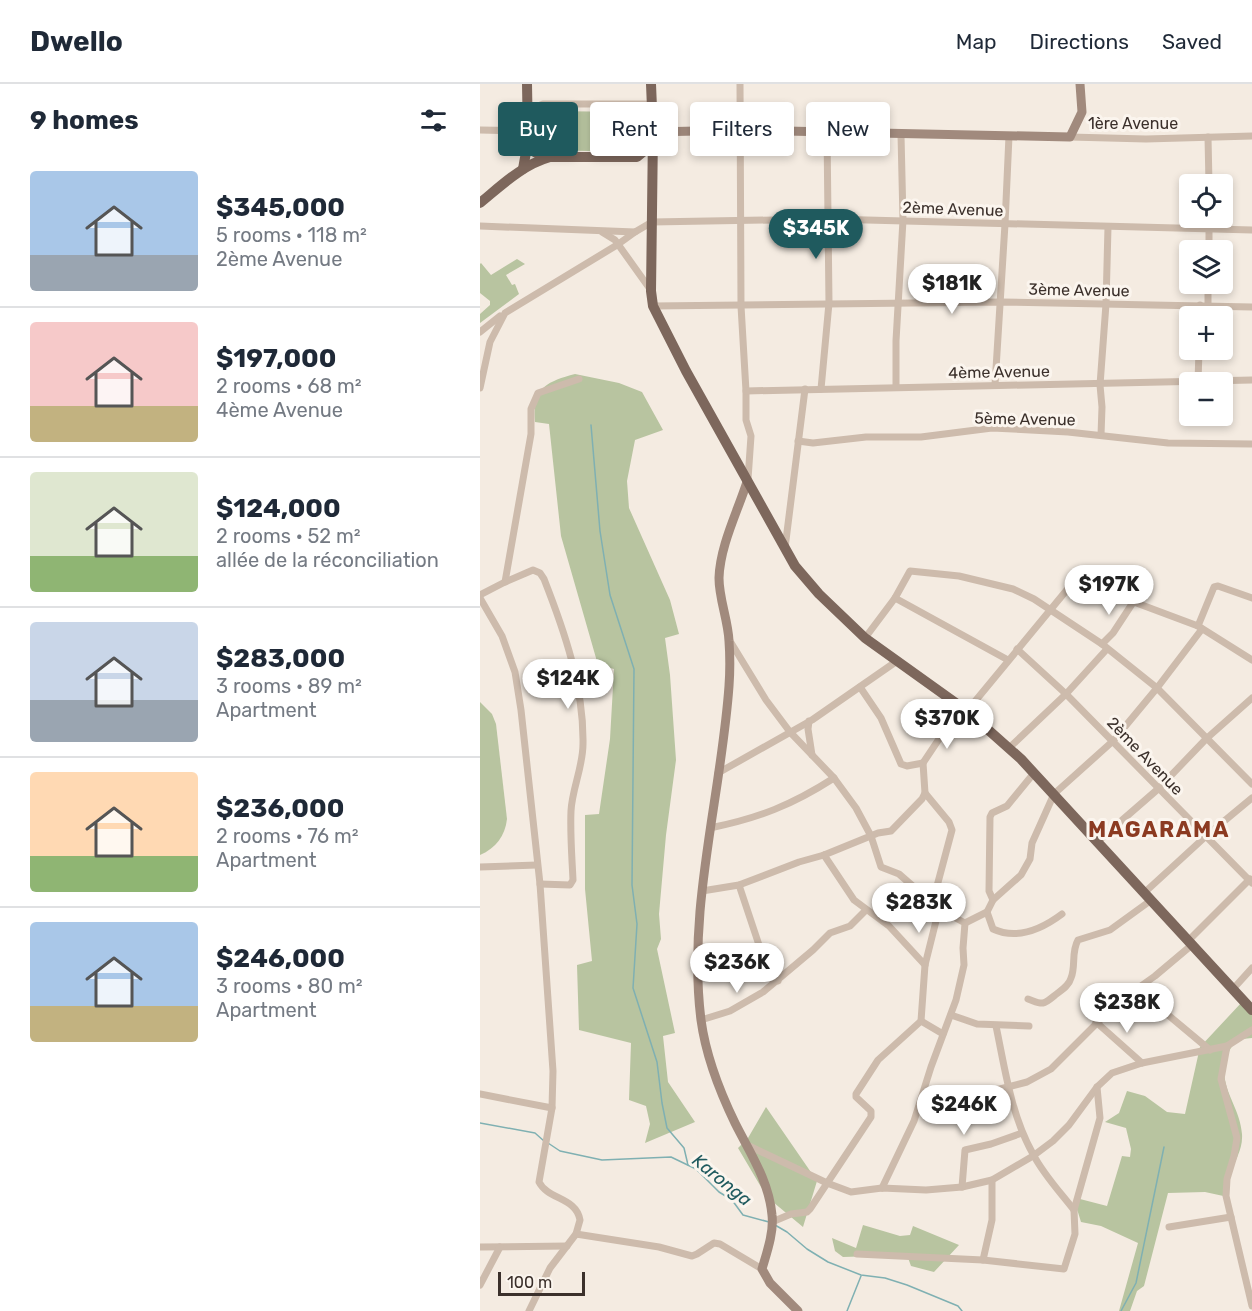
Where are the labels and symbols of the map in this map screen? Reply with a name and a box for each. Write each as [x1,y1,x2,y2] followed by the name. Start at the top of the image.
[1088,114,1178,133] street label: 1ère Avenue
[902,198,1004,220] street label: 2ème Avenue
[774,209,858,260] pin: $345K
[910,264,994,315] pin: $181K
[1028,280,1130,300] street label: 3ème Avenue
[948,362,1050,382] street label: 4ème Avenue
[974,409,1076,429] street label: 5ème Avenue
[1067,565,1151,616] pin: $197K
[526,659,610,710] pin: $124K
[905,699,989,750] pin: $370K
[1103,713,1187,799] street label: 2ème Avenue
[1088,816,1230,843] district label: MAGARAMA
[877,883,961,934] pin: $283K
[695,943,779,994] pin: $236K
[1085,983,1169,1034] pin: $238K
[922,1085,1006,1136] pin: $246K
[688,1149,757,1211] water label: Karonga
[498,1269,585,1296] scale bar

